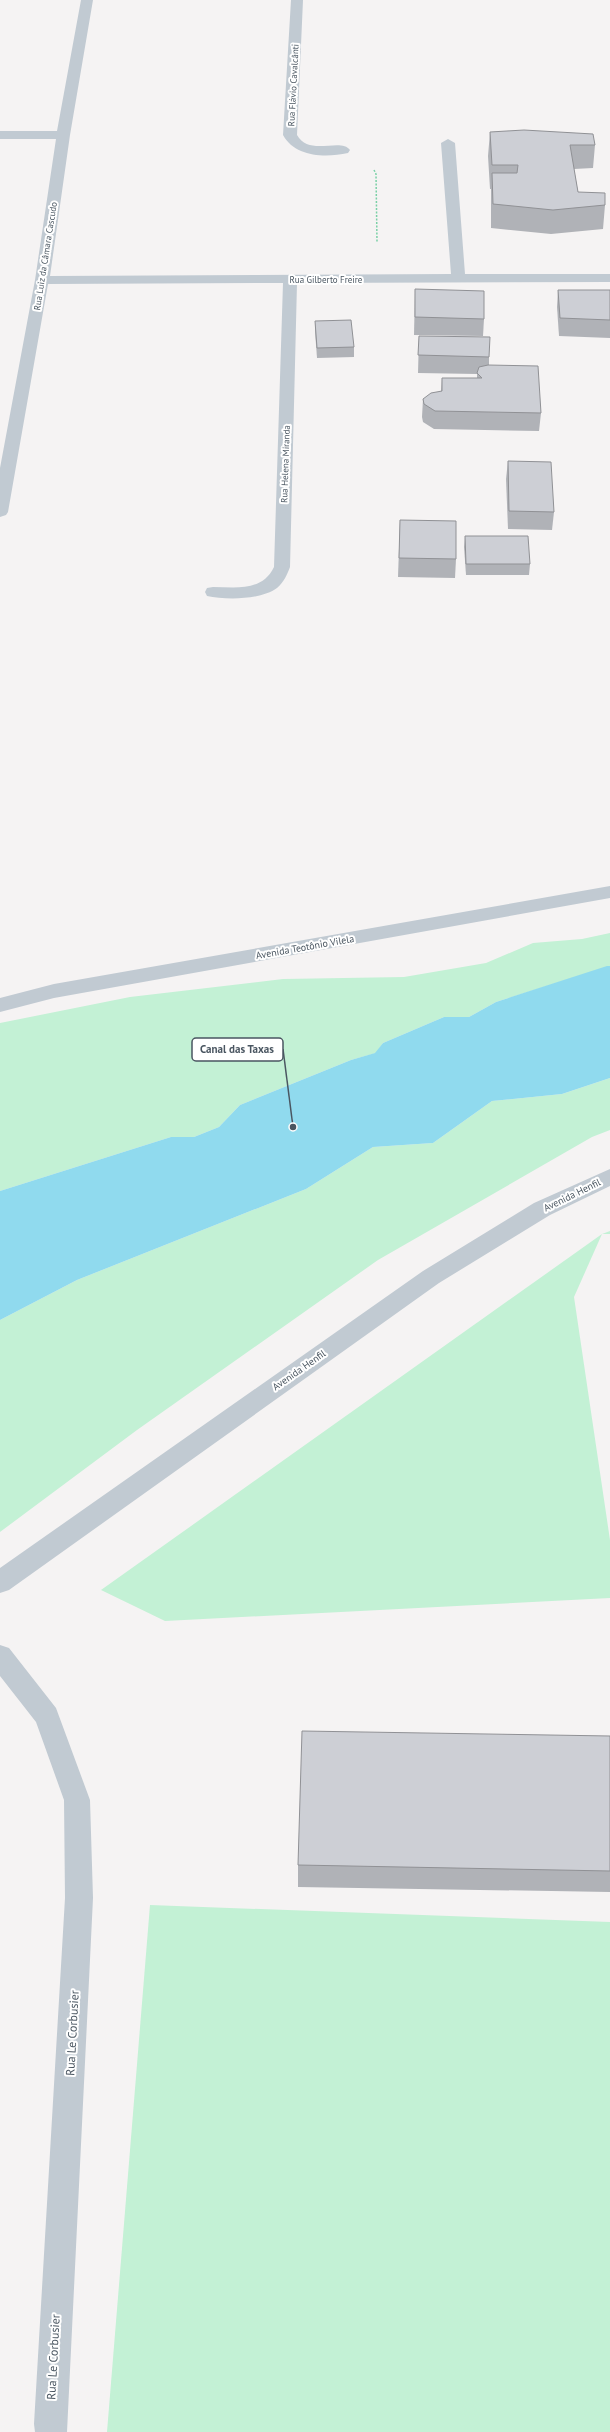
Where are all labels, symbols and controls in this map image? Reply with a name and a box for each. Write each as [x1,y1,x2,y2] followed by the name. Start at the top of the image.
[285,44,301,126] street label: Rua Flávio Cavalcânti
[31,201,59,311] street label: Rua Luiz da Câmara Cascudo
[290,274,363,285] street label: Rua Gilberto Freire
[278,425,292,503] street label: Rua Helena Miranda
[255,932,355,962] street label: Avenida Teotônio Vilela
[192,1038,283,1061] callout: Canal das Taxas
[200,1042,274,1056] text: Canal das Taxas
[541,1176,603,1214] street label: Avenida Henfil
[270,1347,328,1393] street label: Avenida Henfil
[62,1990,82,2076] street label: Rua Le Corbusier
[43,2314,63,2400] street label: Rua Le Corbusier

